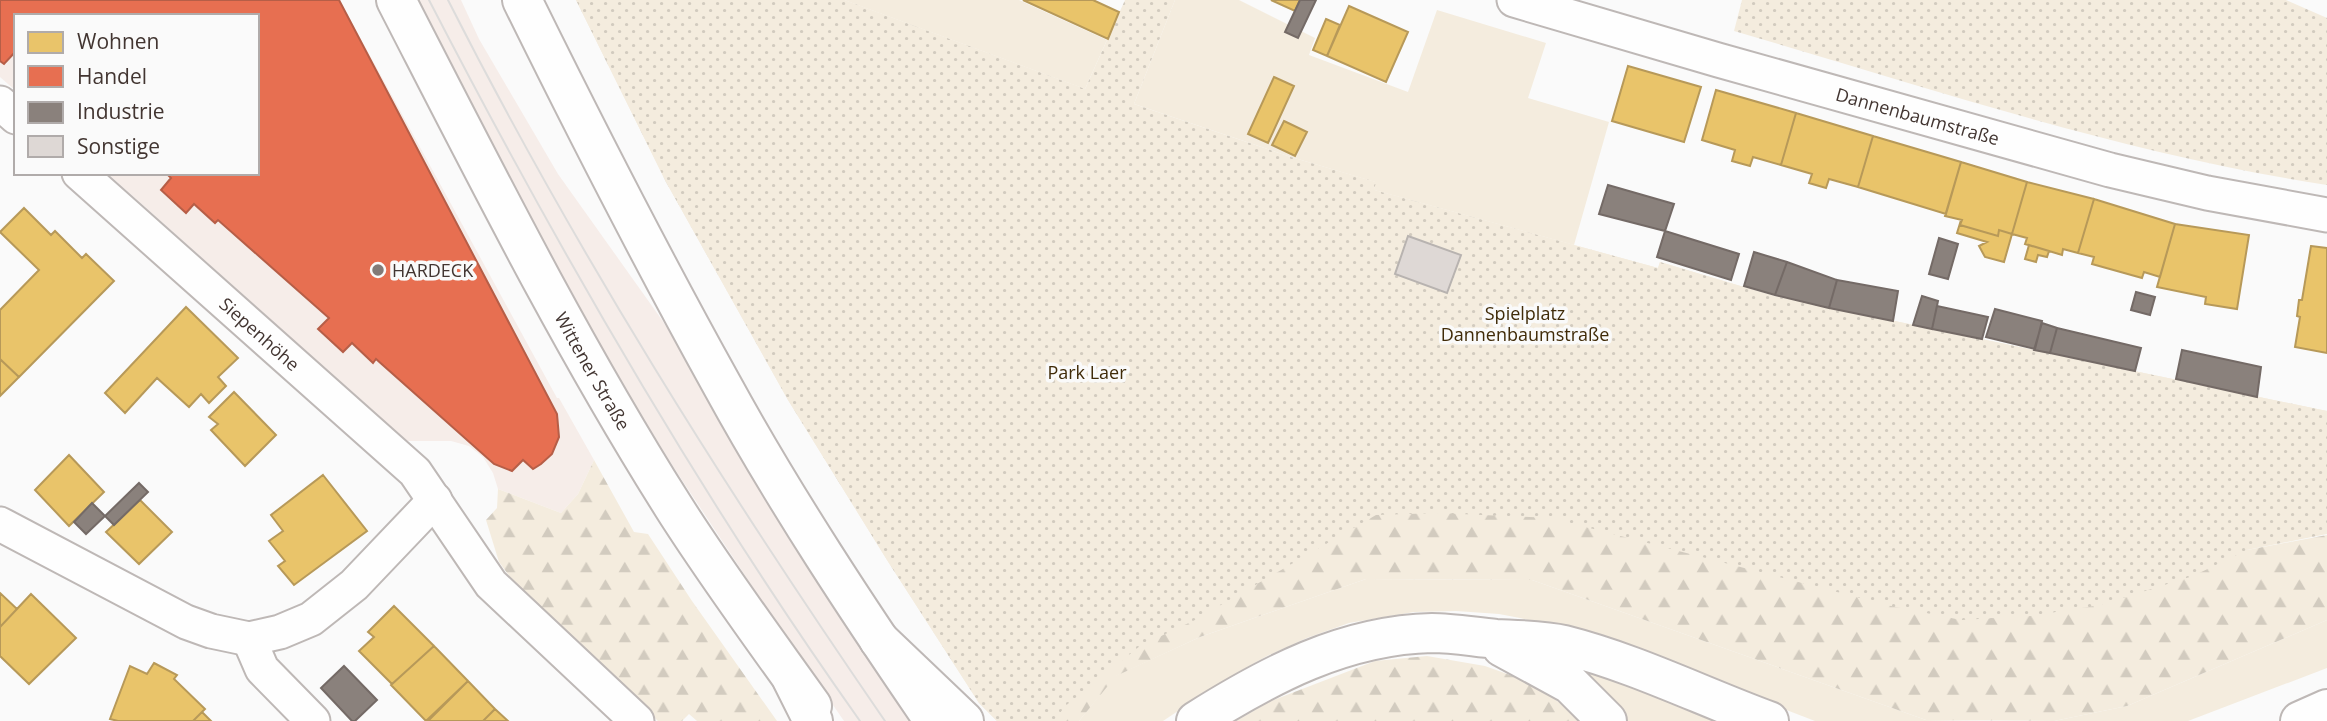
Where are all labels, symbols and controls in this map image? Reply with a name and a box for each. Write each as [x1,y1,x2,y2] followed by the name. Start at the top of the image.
[14,14,259,175] legend
[77,27,159,55] text: Wohnen
[77,62,147,90] text: Handel
[1833,82,2002,150] street label: Dannenbaumstraße
[77,97,165,125] text: Industrie
[77,132,160,160] text: Sonstige
[392,258,474,282] place label: HARDECK
[370,262,386,278] marker: HARDECK
[215,292,305,376] street label: Siepenhöhe
[1441,301,1609,346] park label: Spielplatz Dannenbaumstraße
[550,308,636,435] street label: Wittener Straße
[1047,360,1127,384] park label: Park Laer

